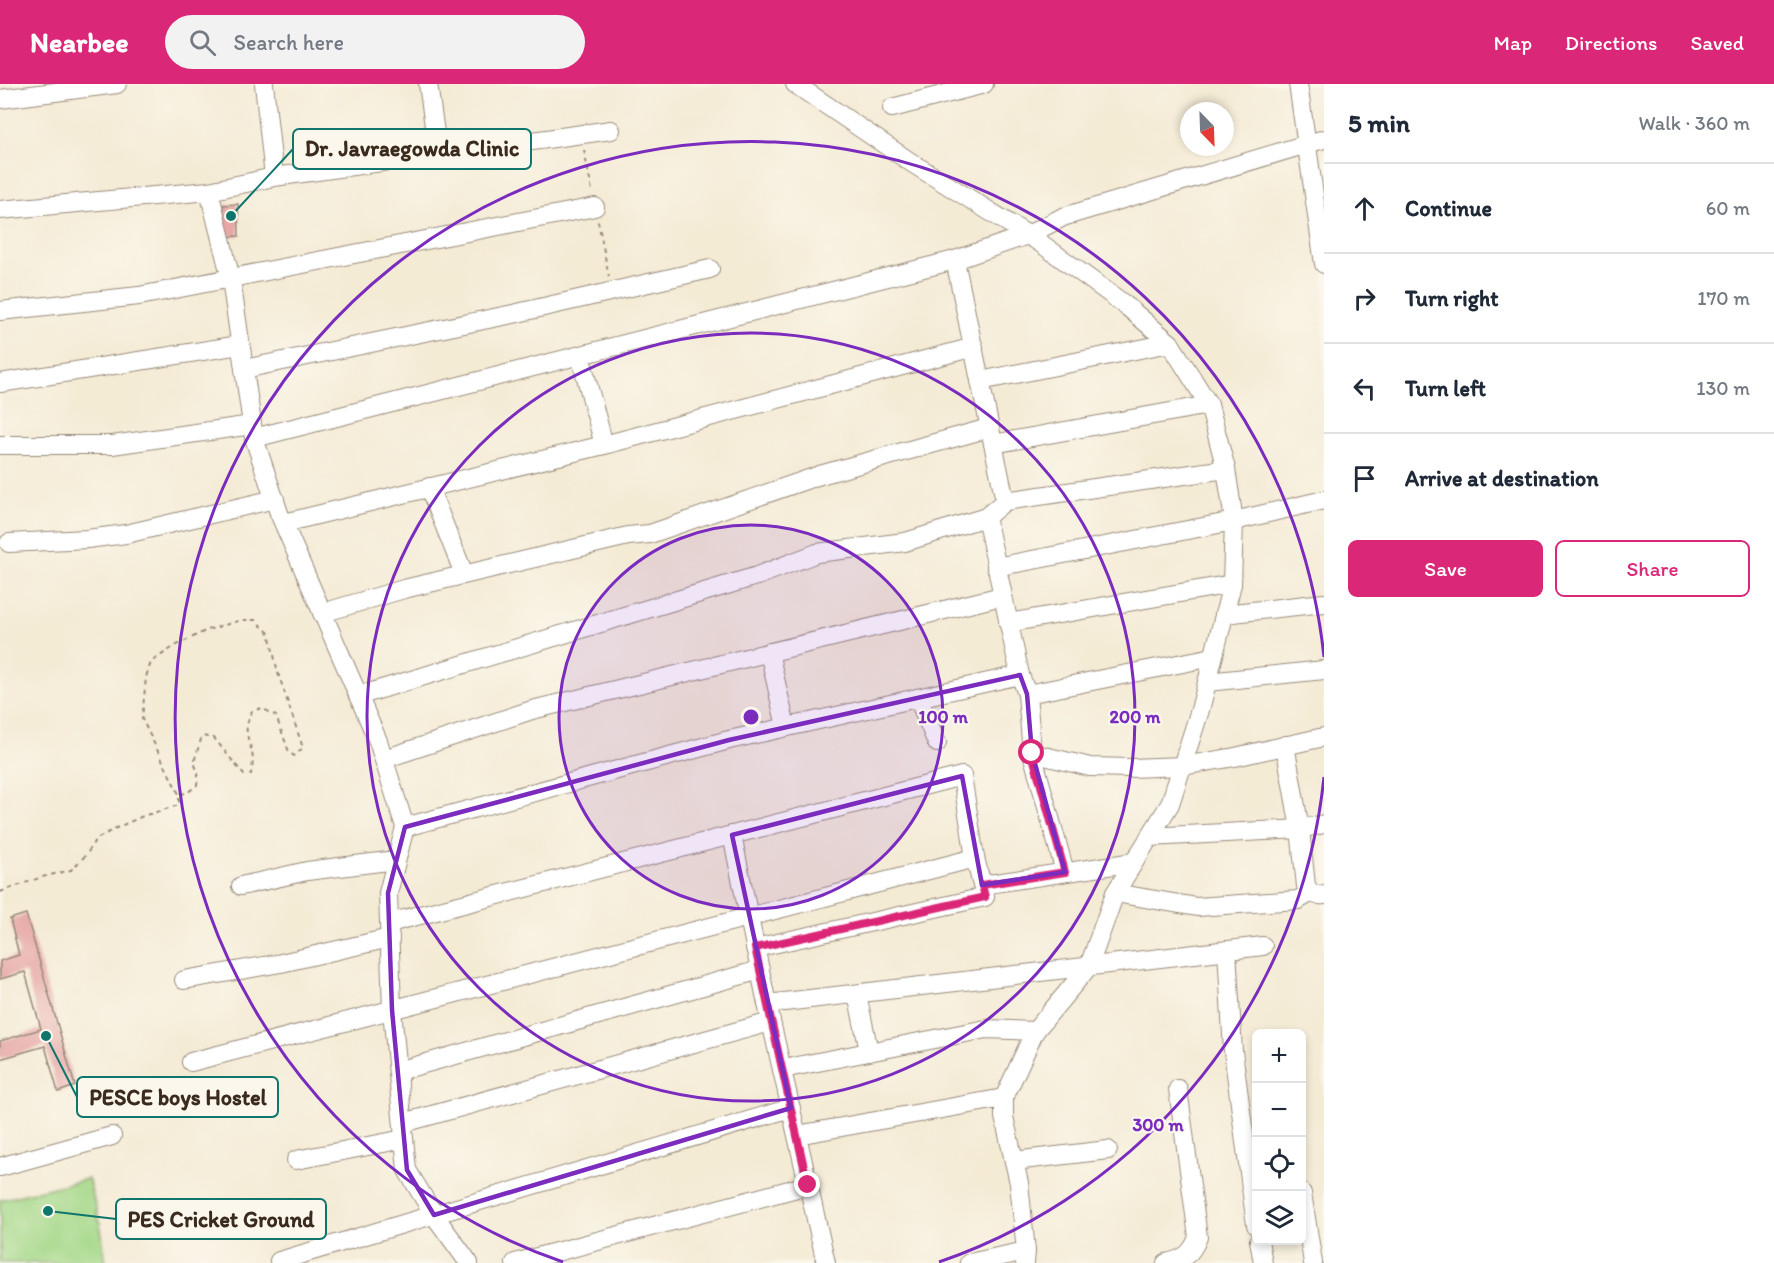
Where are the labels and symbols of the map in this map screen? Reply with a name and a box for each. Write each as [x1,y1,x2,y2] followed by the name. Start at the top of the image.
[1180,102,1234,156] north arrow
[293,129,531,169] callout: Dr. Javraegowda Clinic
[305,135,520,162] text: Dr. Javraegowda Clinic
[918,706,969,728] text: 100 m
[1110,706,1161,728] text: 200 m
[741,707,761,727] centre of rings
[1018,739,1044,765] route start
[77,1077,278,1117] callout: PESCE boys Hostel
[89,1084,268,1111] text: PESCE boys Hostel
[1132,1114,1184,1136] text: 300 m
[794,1171,820,1197] route end
[116,1199,326,1239] callout: PES Cricket Ground
[127,1206,315,1233] text: PES Cricket Ground

